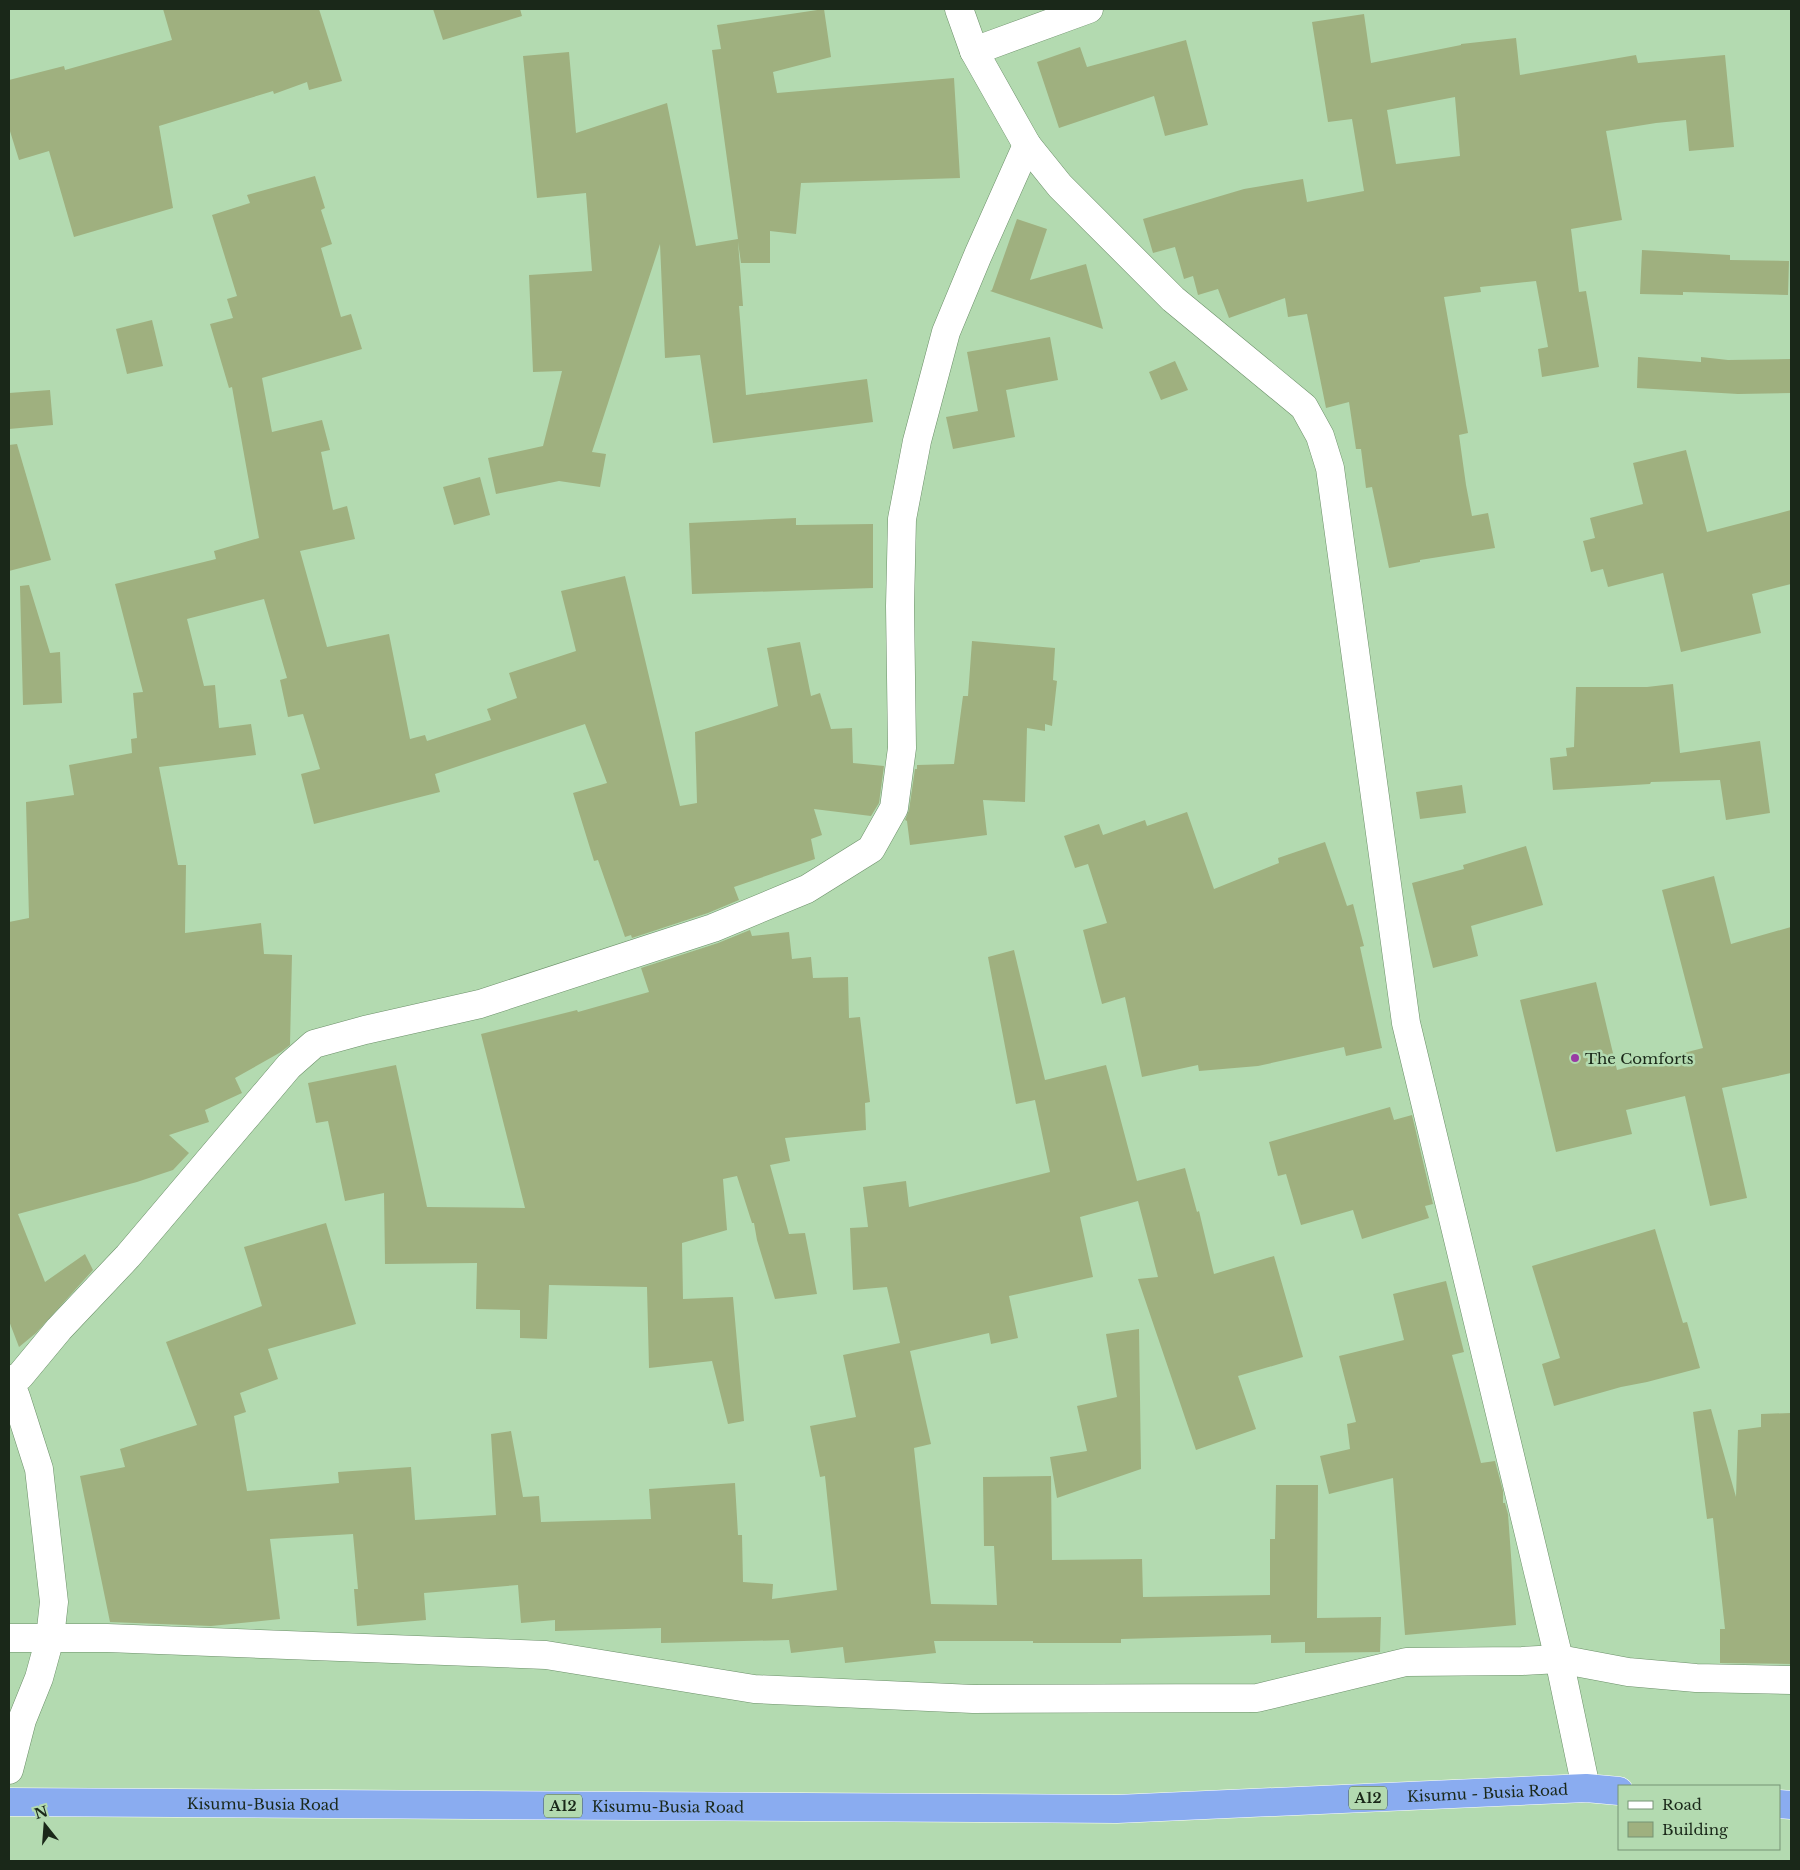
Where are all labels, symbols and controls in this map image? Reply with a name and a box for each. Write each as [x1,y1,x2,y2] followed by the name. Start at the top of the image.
[1585,1049,1694,1068] place label: The Comforts
[1569,1052,1581,1064] marker: The Comforts
[1407,1779,1569,1806] street label: Kisumu - Busia Road
[1618,1785,1780,1850] legend
[1349,1786,1387,1810] road number: A12
[187,1794,339,1814] street label: Kisumu-Busia Road
[544,1794,582,1818] road number: A12
[1662,1795,1702,1814] text: Road
[592,1796,744,1816] street label: Kisumu-Busia Road
[20,1800,70,1850] north arrow
[32,1802,50,1823] text: N
[1662,1820,1729,1839] text: Building

